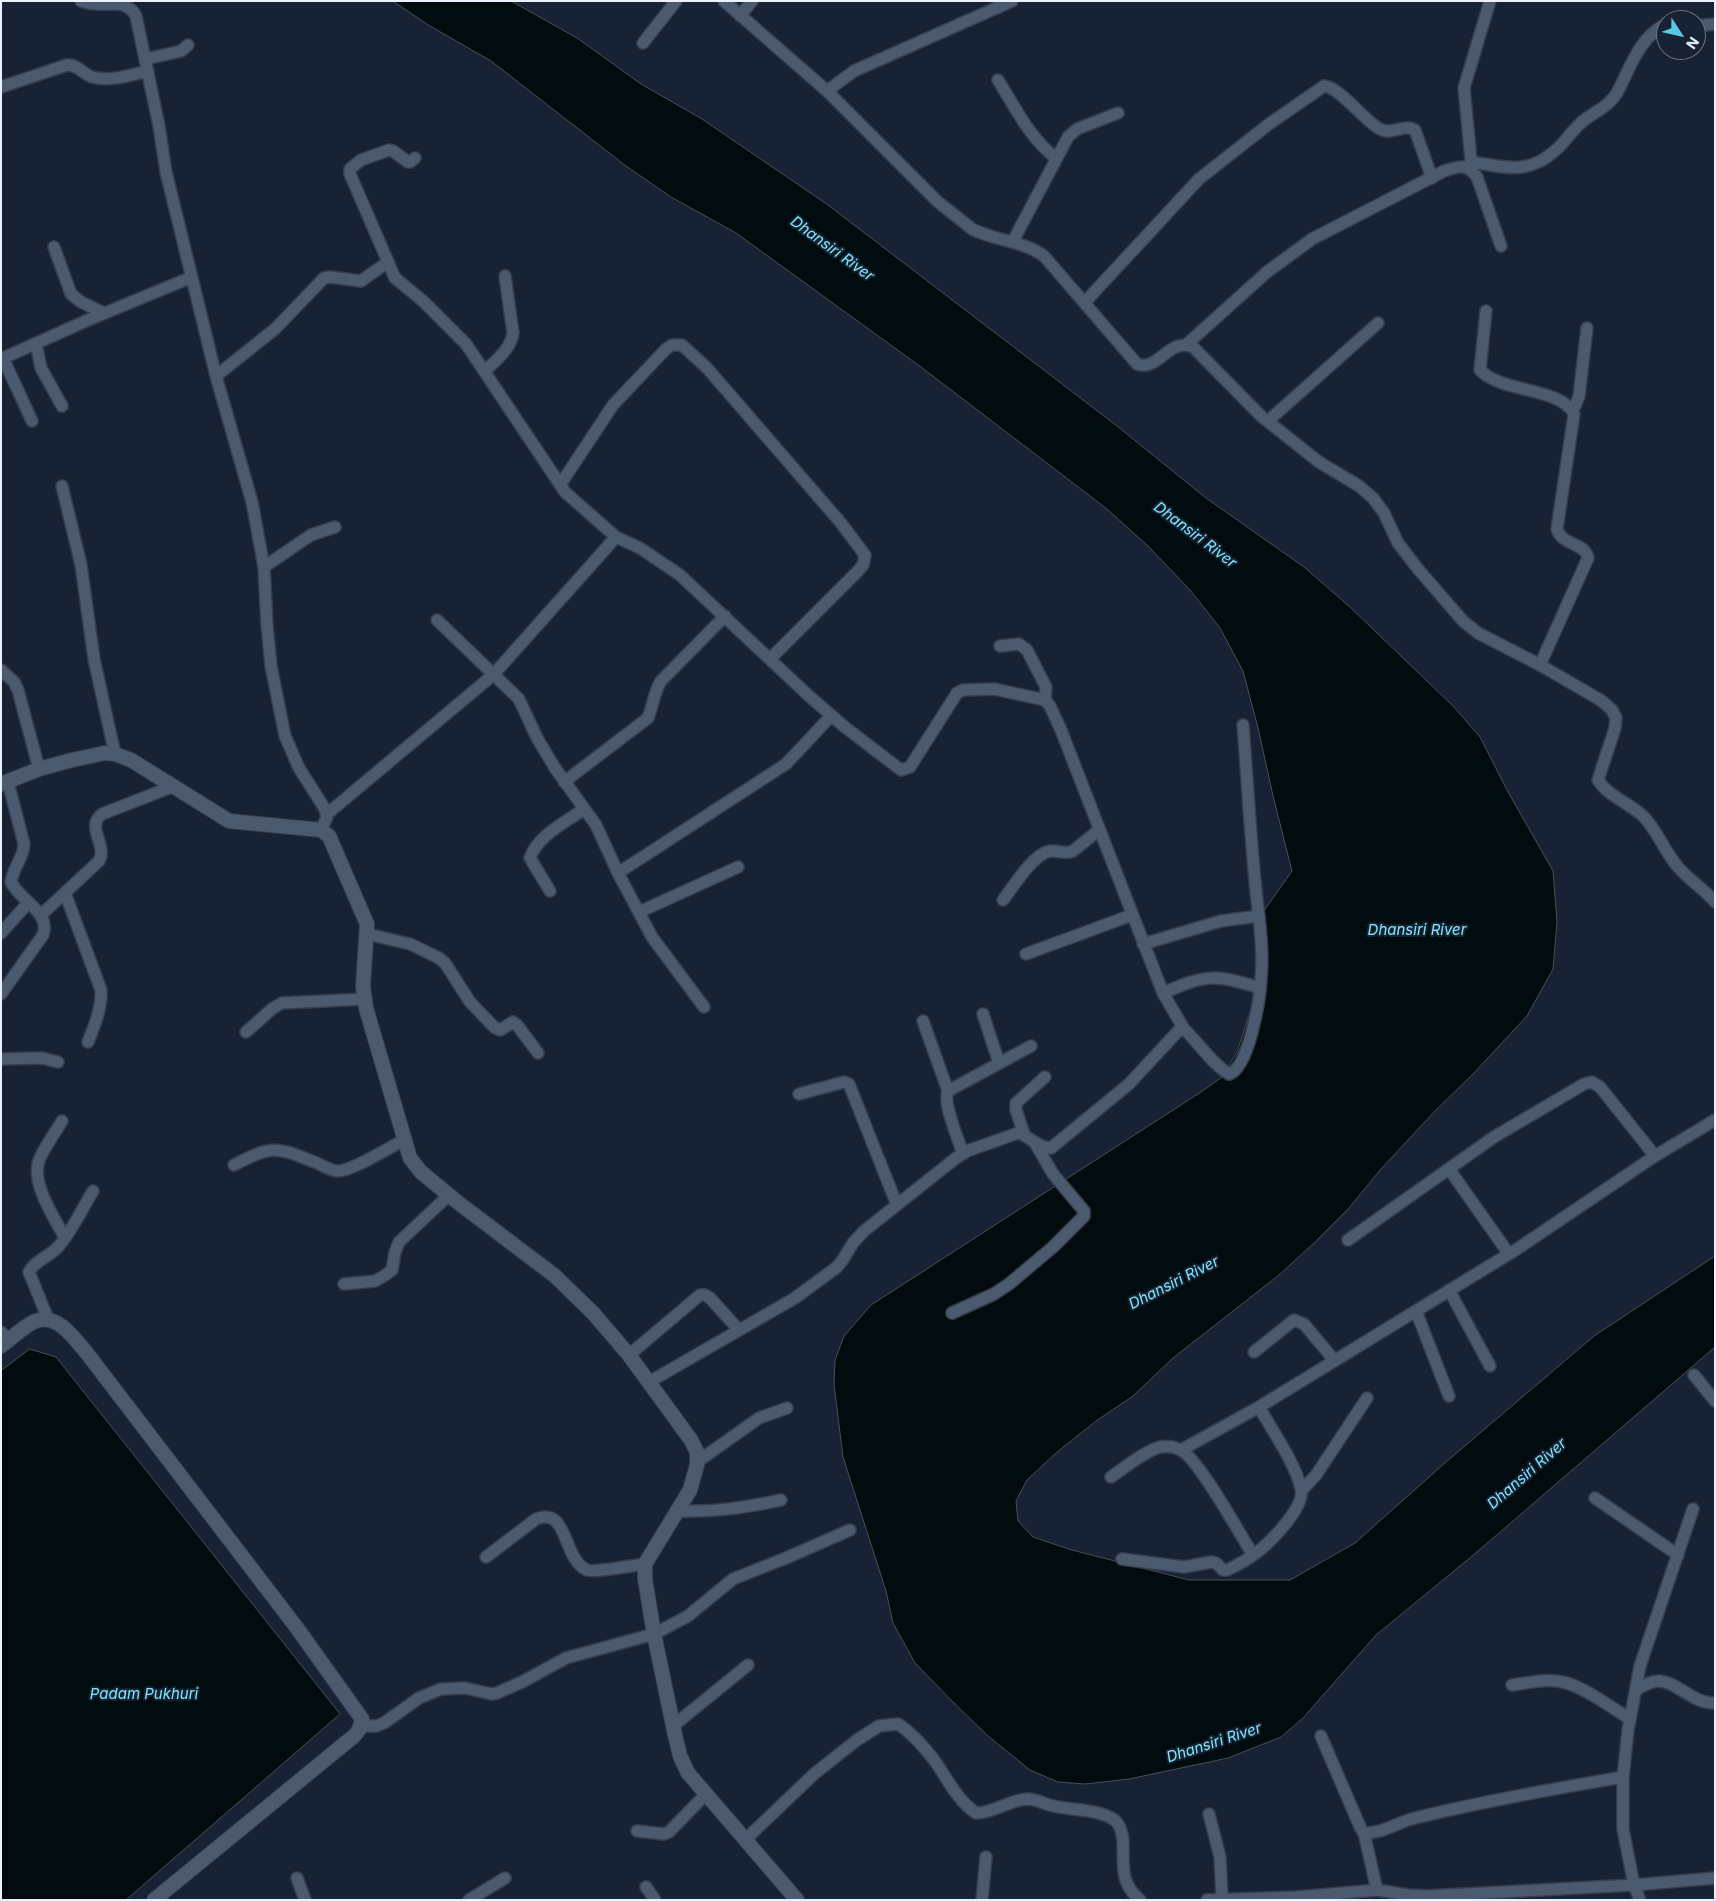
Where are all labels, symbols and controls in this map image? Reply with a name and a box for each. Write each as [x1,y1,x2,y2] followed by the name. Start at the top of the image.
[1656,10,1706,60] north arrow
[1683,34,1703,53] text: N
[787,213,877,285] water label: Dhansiri River
[1150,498,1240,572] water label: Dhansiri River
[1368,921,1466,939] water label: Dhansiri River
[1126,1253,1222,1313] water label: Dhansiri River
[1484,1435,1570,1513] water label: Dhansiri River
[90,1685,198,1703] water label: Padam Pukhuri
[1164,1719,1264,1767] water label: Dhansiri River

